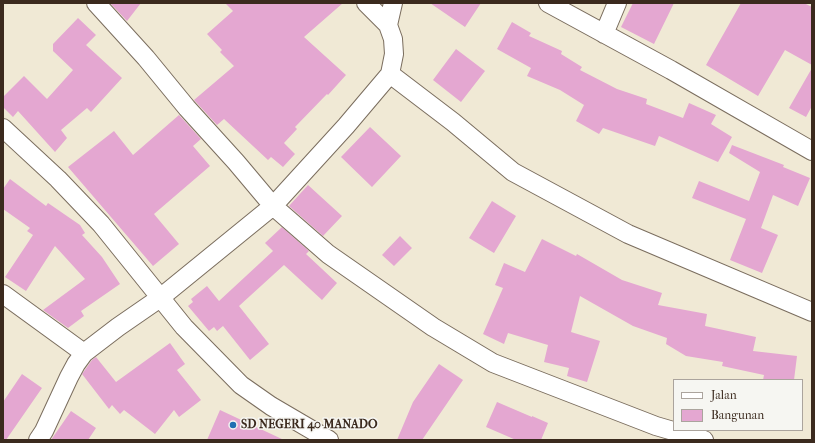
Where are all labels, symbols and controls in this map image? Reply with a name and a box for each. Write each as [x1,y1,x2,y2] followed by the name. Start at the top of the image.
[673,379,803,431] legend
[711,388,737,402] text: Jalan
[711,408,764,422] text: Bangunan
[241,418,378,432] place label: SD NEGERI 40 MANADO
[228,420,238,430] marker: SD NEGERI 40 MANADO

